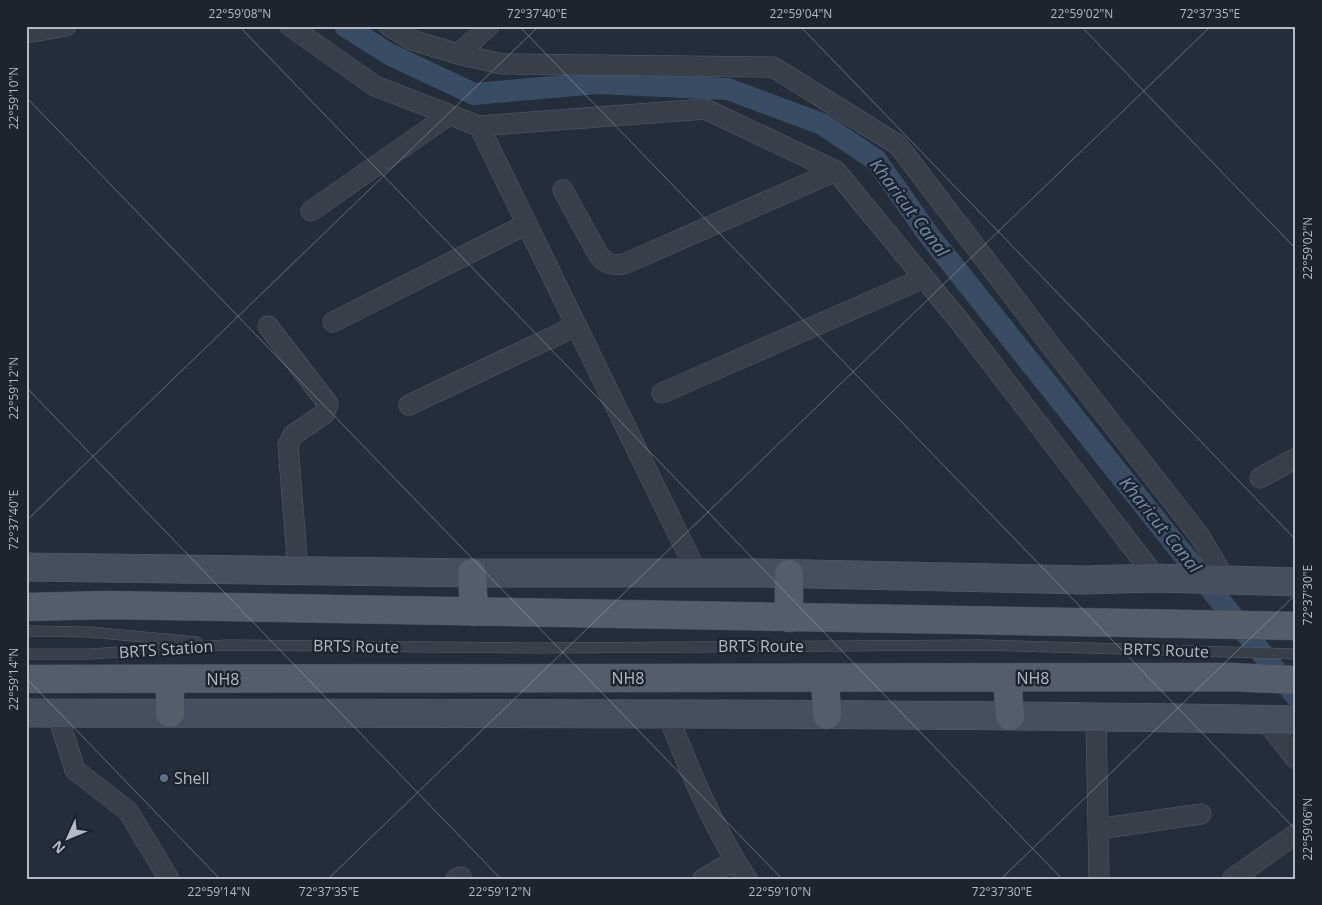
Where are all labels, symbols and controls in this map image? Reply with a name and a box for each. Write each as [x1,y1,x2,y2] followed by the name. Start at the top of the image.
[209,5,271,22] text: 22°59'08"N
[507,5,567,22] text: 72°37'40"E
[770,5,832,22] text: 22°59'04"N
[1051,5,1113,22] text: 22°59'02"N
[1180,5,1240,22] text: 72°37'35"E
[5,67,22,129] text: 22°59'10"N
[865,153,955,262] water label: Kharicut Canal
[1299,217,1316,279] text: 22°59'02"N
[5,357,22,419] text: 22°59'12"N
[1115,471,1207,578] water label: Kharicut Canal
[5,490,22,550] text: 72°37'40"E
[1299,565,1316,625] text: 72°37'30"E
[313,634,399,658] street label: BRTS Route
[118,635,214,663] street label: BRTS Station
[718,635,804,657] street label: BRTS Route
[1123,638,1209,662] street label: BRTS Route
[5,648,22,710] text: 22°59'14"N
[612,667,645,689] street label: NH8
[1017,667,1050,689] street label: NH8
[207,668,240,690] street label: NH8
[174,767,210,789] place label: Shell
[158,772,170,784] marker: Shell
[1299,798,1316,860] text: 22°59'06"N
[42,812,92,862] north arrow
[47,837,69,858] text: N
[188,883,250,900] text: 22°59'14"N
[299,883,359,900] text: 72°37'35"E
[469,883,531,900] text: 22°59'12"N
[749,883,811,900] text: 22°59'10"N
[972,883,1032,900] text: 72°37'30"E

